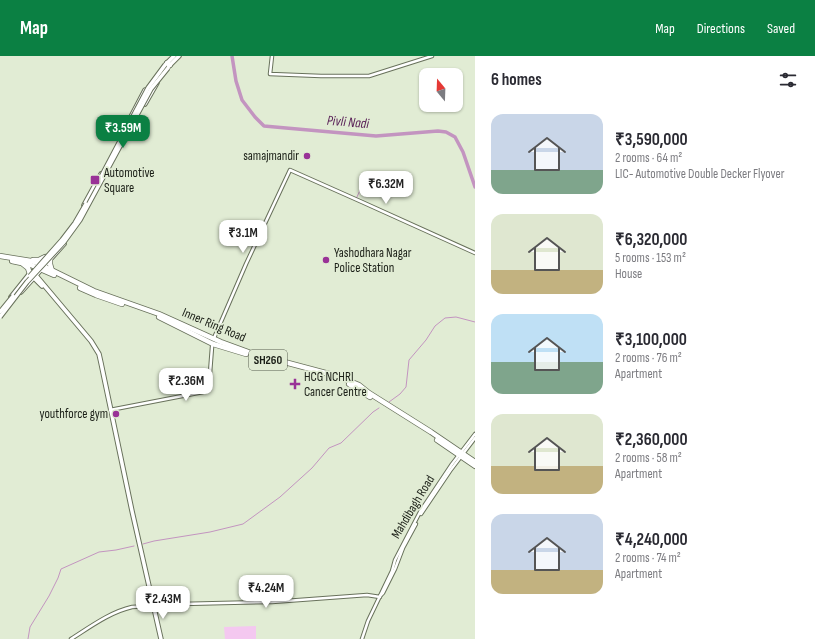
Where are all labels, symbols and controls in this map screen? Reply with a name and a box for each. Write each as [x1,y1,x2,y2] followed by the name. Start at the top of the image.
[20,17,48,40] text: Map
[655,20,675,37] text: Map
[697,20,745,37] text: Directions
[767,20,795,37] text: Saved
[419,68,463,112] north arrow
[419,68,463,112] map controls
[777,69,799,91] icon: filters
[491,70,542,90] text: 6 homes
[326,112,370,132] water label: Pivli Nadi
[90,115,156,149] pin: ₹3.59M
[105,120,141,136] text: ₹3.59M
[523,130,571,178] icon: home
[615,130,688,150] text: ₹3,590,000
[243,148,299,164] place label: samajmandir
[615,150,682,166] text: 2 rooms · 64 m²
[302,151,312,161] marker: samajmandir
[103,165,155,196] place label: Automotive Square
[615,166,784,182] text: LIC- Automotive Double Decker Flyover
[353,171,419,205] pin: ₹6.32M
[89,174,101,186] marker: Automotive Square
[368,176,404,192] text: ₹6.32M
[215,220,271,254] pin: ₹3.1M
[228,225,258,241] text: ₹3.1M
[523,230,571,278] icon: home
[615,230,687,250] text: ₹6,320,000
[334,245,412,276] place label: Yashodhara Nagar Police Station
[615,250,686,266] text: 5 rooms · 153 m²
[321,255,331,265] marker: Yashodhara Nagar Police Station
[615,266,642,282] text: House
[180,304,248,346] street label: Inner Ring Road
[523,330,571,378] icon: home
[615,330,687,350] text: ₹3,100,000
[249,350,287,370] road number: SH260
[615,350,682,366] text: 2 rooms · 76 m²
[615,366,662,382] text: Apartment
[153,368,219,402] pin: ₹2.36M
[304,369,367,400] place label: HCG NCHRI Cancer Centre
[168,373,204,389] text: ₹2.36M
[289,378,301,390] marker: HCG NCHRI Cancer Centre
[40,406,108,422] place label: youthforce gym
[111,409,121,419] marker: youthforce gym
[523,430,571,478] icon: home
[615,430,688,450] text: ₹2,360,000
[615,450,682,466] text: 2 rooms · 58 m²
[615,466,662,482] text: Apartment
[388,472,438,542] street label: Mahdibagh Road
[523,530,571,578] icon: home
[615,530,688,550] text: ₹4,240,000
[615,550,681,566] text: 2 rooms · 74 m²
[615,566,662,582] text: Apartment
[233,575,299,609] pin: ₹4.24M
[248,580,284,596] text: ₹4.24M
[130,586,196,620] pin: ₹2.43M
[145,591,181,607] text: ₹2.43M

